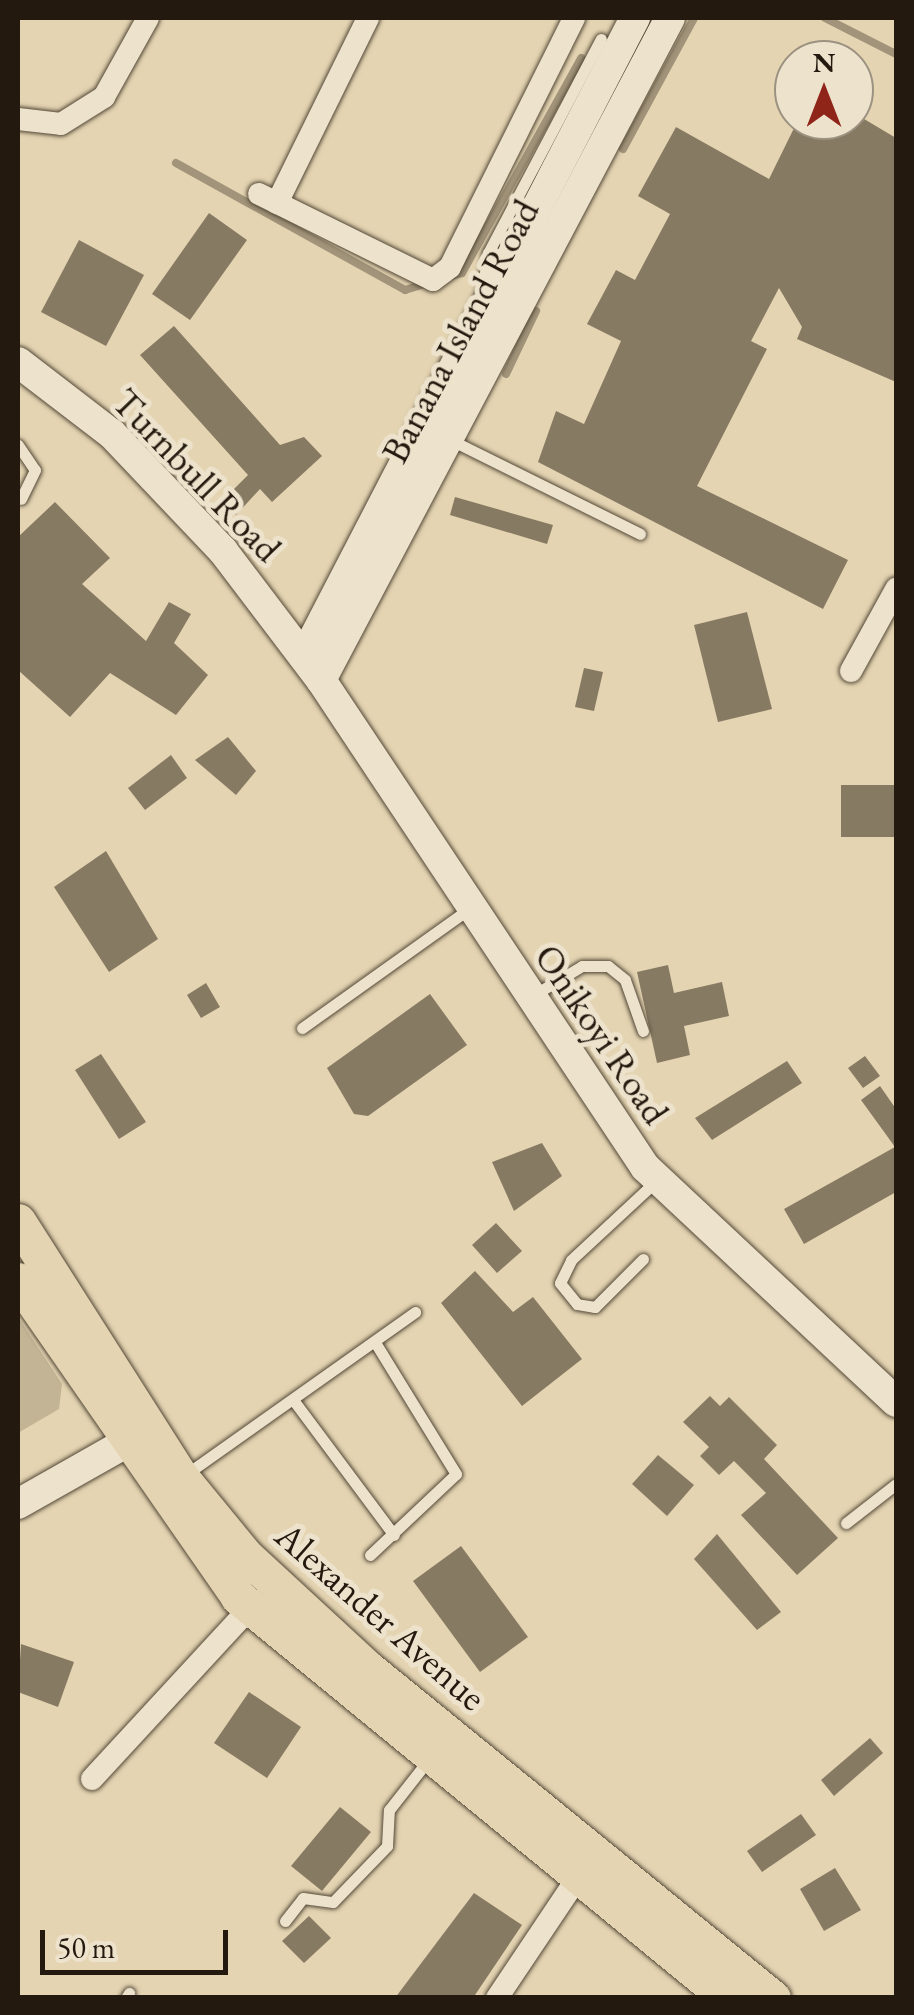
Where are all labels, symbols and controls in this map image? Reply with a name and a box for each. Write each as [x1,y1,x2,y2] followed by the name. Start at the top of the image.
[774,40,874,140] north arrow
[813,44,835,80] text: N
[371,192,549,470] street label: Banana Island Road
[103,379,291,571] street label: Turnbull Road
[525,935,679,1133] street label: Onikoyi Road
[266,1512,496,1720] street label: Alexander Avenue
[45,1910,232,1972] scale bar
[57,1928,115,1967] text: 50 m

